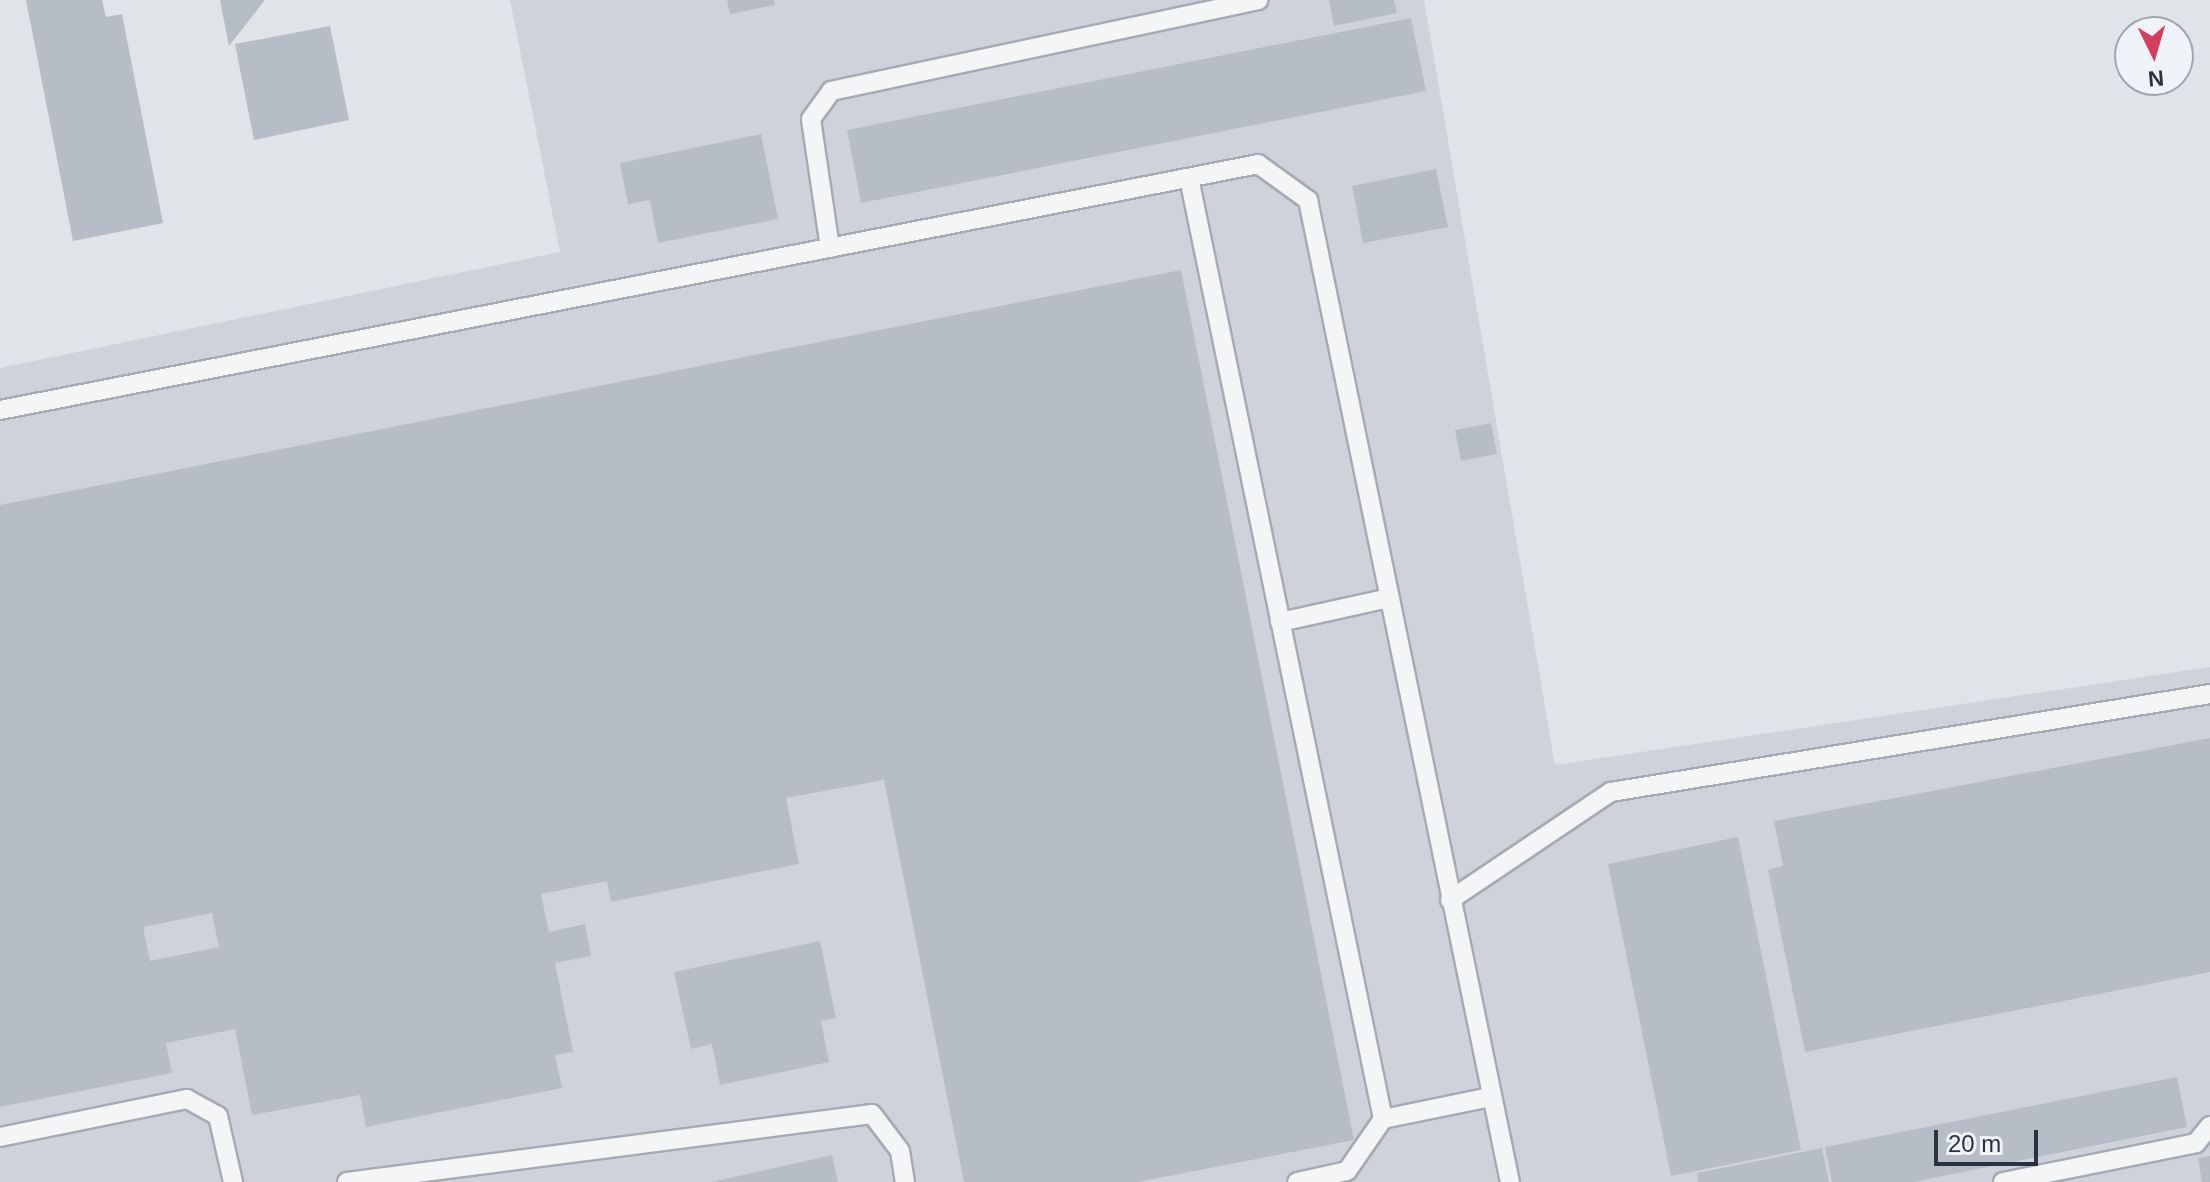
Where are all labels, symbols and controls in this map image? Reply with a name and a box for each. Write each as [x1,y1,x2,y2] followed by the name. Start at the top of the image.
[2114,16,2194,96] north arrow
[2147,65,2165,92] text: N
[1938,1114,2042,1164] scale bar
[1948,1130,2001,1157] text: 20 m

